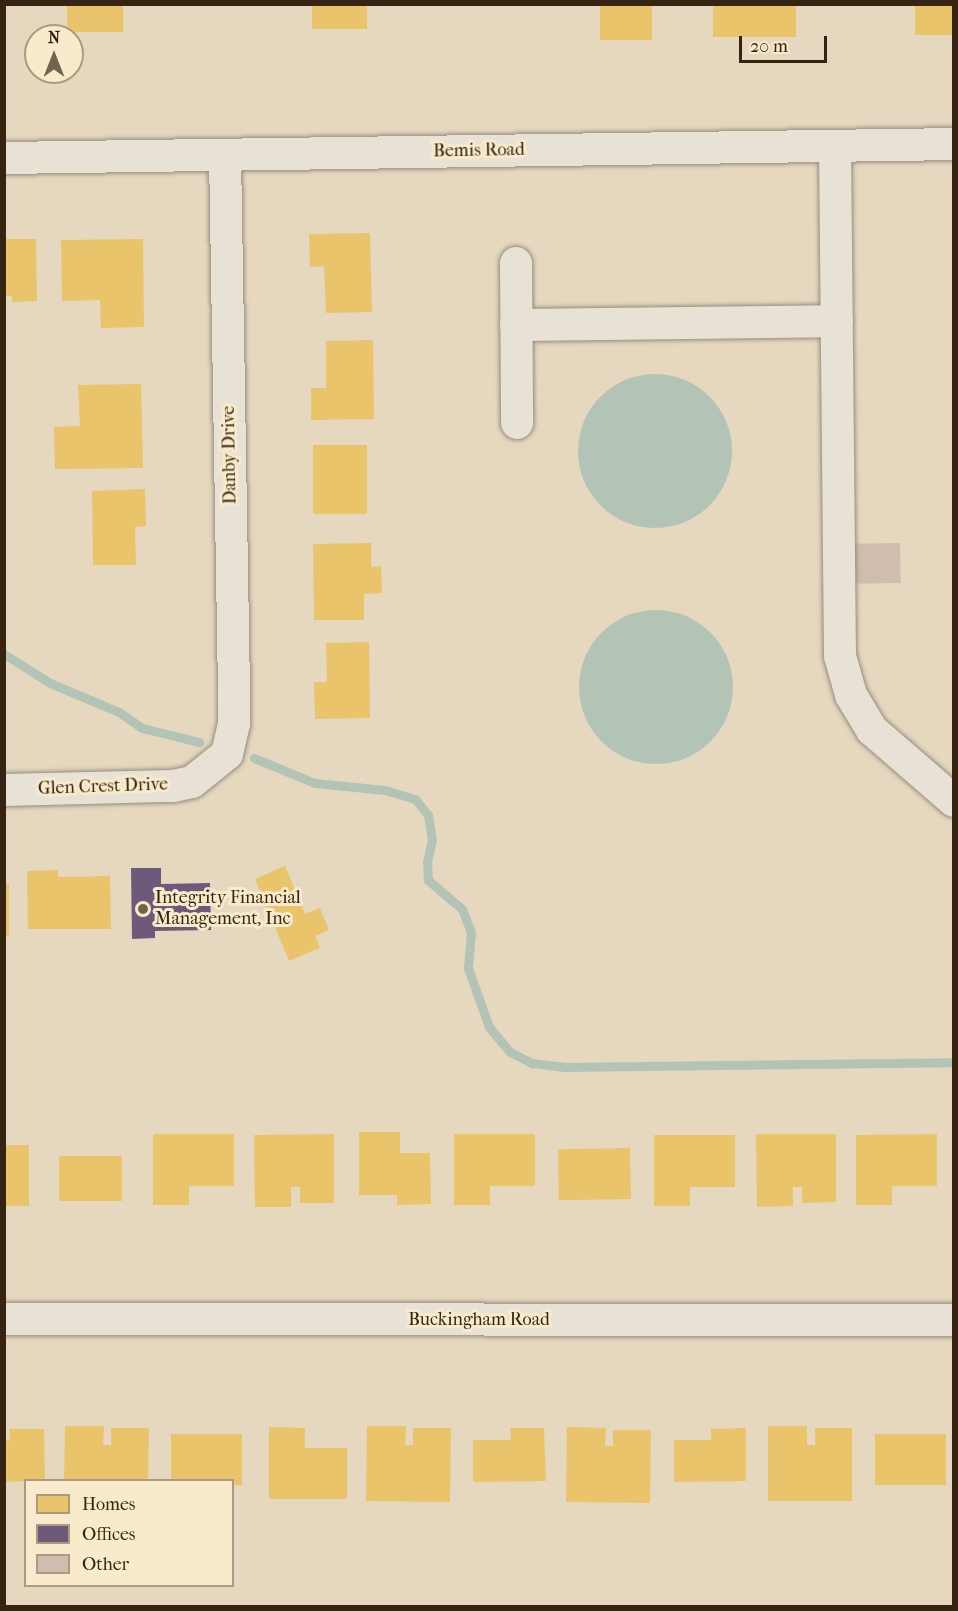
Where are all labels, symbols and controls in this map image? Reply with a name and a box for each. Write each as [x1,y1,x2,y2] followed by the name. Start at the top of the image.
[24,24,84,84] north arrow
[742,24,830,62] scale bar
[48,28,60,47] text: N
[750,36,788,57] text: 20 m
[433,139,525,163] street label: Bemis Road
[218,405,242,505] street label: Danby Drive
[38,774,168,800] street label: Glen Crest Drive
[155,888,301,930] place label: Integrity Financial Management, Inc
[136,902,150,916] marker: Integrity Financial Management, Inc
[408,1309,550,1331] street label: Buckingham Road
[24,1479,234,1587] legend
[82,1494,136,1515] text: Homes
[82,1524,135,1545] text: Offices
[82,1554,129,1575] text: Other

